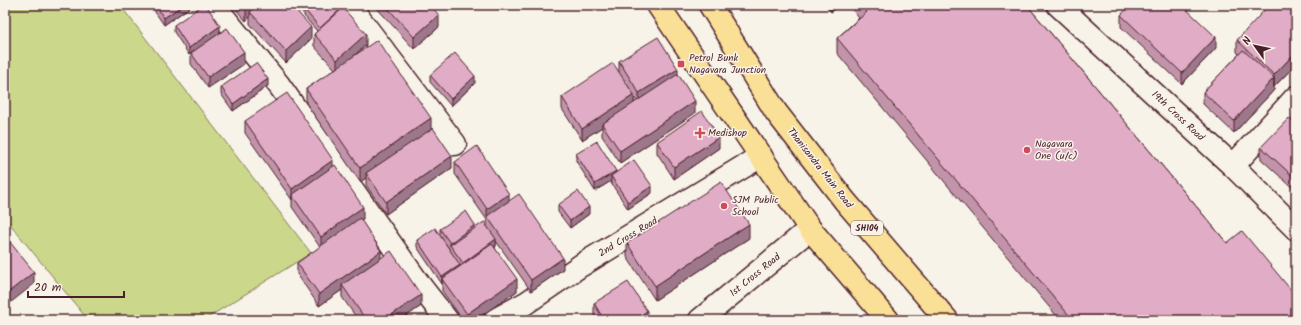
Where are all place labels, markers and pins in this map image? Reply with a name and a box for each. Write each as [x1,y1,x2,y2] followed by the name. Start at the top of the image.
[689,50,766,78] place label: Petrol Bunk Nagavara Junction
[676,59,686,69] marker: Petrol Bunk Nagavara Junction
[708,125,747,141] place label: Medishop
[695,128,705,138] marker: Medishop
[1035,136,1078,164] place label: Nagavara One (u/c)
[1022,145,1032,155] marker: Nagavara One (u/c)
[732,192,779,220] place label: SJM Public School
[719,201,729,211] marker: SJM Public School

